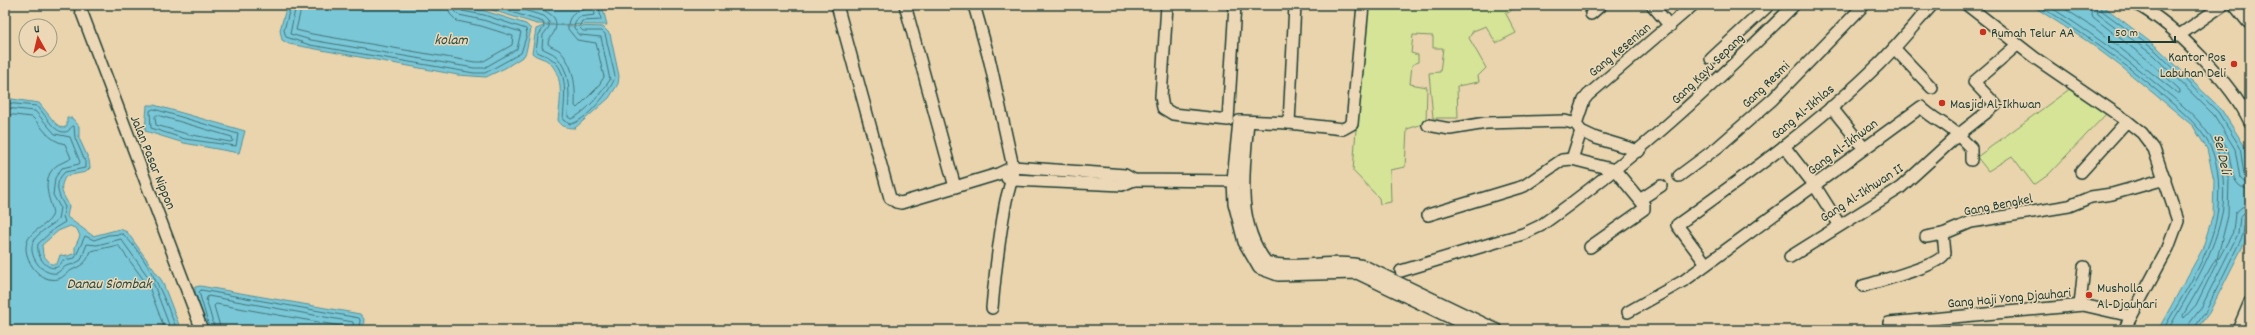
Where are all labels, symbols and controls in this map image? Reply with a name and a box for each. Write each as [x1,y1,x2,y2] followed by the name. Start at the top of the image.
[18,18,58,58] north arrow
[1585,18,1656,83] street label: Gang Kesenian
[2109,18,2175,44] scale bar
[33,22,41,38] text: U
[1991,24,2075,44] place label: Rumah Telur AA
[2115,25,2138,42] text: 50 m
[1978,27,1988,37] marker: Rumah Telur AA
[1667,29,1750,110] street label: Gang Kayu Sepang
[434,30,469,52] water label: kolam
[2160,48,2226,84] place label: Kantor Pos Labuhan Deli
[1738,57,1795,114] street label: Gang Resmi
[2229,59,2239,69] marker: Kantor Pos Labuhan Deli
[1767,80,1839,145] street label: Gang Al-Ikhlas
[1950,95,2041,115] place label: Masjid Al-Ikhwan
[1937,98,1947,108] marker: Masjid Al-Ikhwan
[124,113,180,213] street label: Jalan Pasar Nippon
[1804,114,1883,181] street label: Gang Al-Ikhwan
[2206,133,2236,178] water label: Sei Deli
[1817,159,1908,228] street label: Gang Al-Ikhwan II
[1962,189,2035,222] street label: Gang Bengkel
[67,274,153,296] water label: Danau Siombak
[2097,279,2157,315] place label: Musholla Al-Djauhari
[1947,284,2072,314] street label: Gang Haji Yong Djauhari
[2084,290,2094,300] marker: Musholla Al-Djauhari

